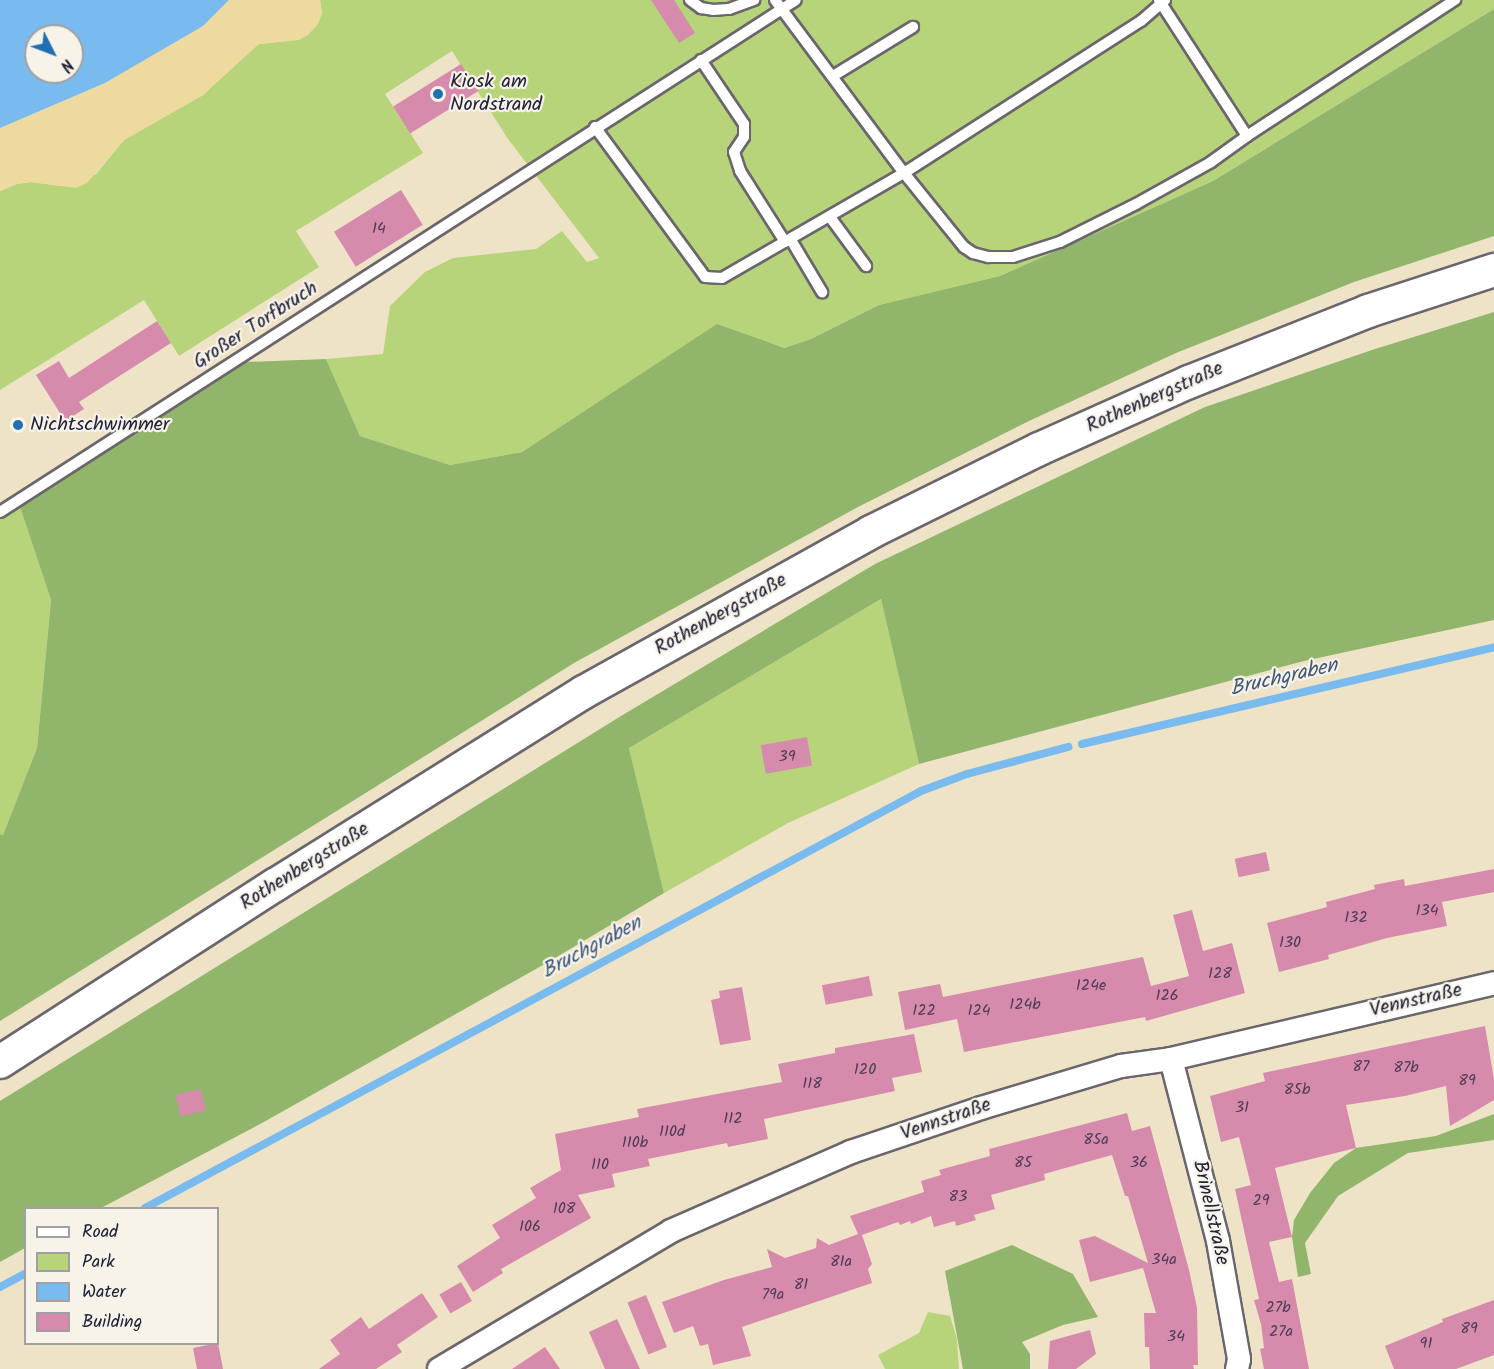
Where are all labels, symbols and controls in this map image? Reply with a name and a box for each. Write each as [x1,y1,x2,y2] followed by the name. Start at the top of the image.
[24,24,84,84] north arrow
[54,53,79,77] text: N
[450,70,542,117] place label: Kiosk am Nordstrand
[431,87,445,101] marker: Kiosk am Nordstrand
[372,219,386,239] house number: 14
[189,277,323,375] street label: Großer Torfbruch
[1083,357,1227,439] street label: Rothenbergstraße
[30,413,169,437] place label: Nichtschwimmer
[11,418,25,432] marker: Nichtschwimmer
[651,569,791,661] street label: Rothenbergstraße
[1228,653,1340,703] water label: Bruchgraben
[779,747,795,767] house number: 39
[236,818,374,916] street label: Rothenbergstraße
[1416,901,1438,921] house number: 134
[1344,908,1368,928] house number: 132
[538,911,646,985] water label: Bruchgraben
[1279,933,1301,953] house number: 130
[1208,964,1232,984] house number: 128
[1076,976,1106,996] house number: 124e
[1368,979,1464,1023] street label: Vennstraße
[1155,986,1179,1006] house number: 126
[1009,995,1041,1015] house number: 124b
[912,1001,936,1021] house number: 122
[967,1001,991,1021] house number: 124
[1352,1057,1370,1077] house number: 87
[1393,1058,1419,1078] house number: 87b
[854,1060,876,1080] house number: 120
[1458,1071,1476,1091] house number: 89
[802,1074,822,1094] house number: 118
[1284,1080,1310,1100] house number: 85b
[898,1093,994,1147] street label: Vennstraße
[1235,1098,1249,1118] house number: 31
[723,1109,743,1129] house number: 112
[659,1122,685,1142] house number: 110d
[1083,1130,1109,1150] house number: 85a
[622,1133,648,1153] house number: 110b
[1014,1153,1032,1173] house number: 85
[1130,1153,1148,1173] house number: 36
[591,1155,609,1175] house number: 110
[1186,1158,1234,1268] street label: Brinellstraße
[949,1187,967,1207] house number: 83
[1252,1191,1270,1211] house number: 29
[553,1199,575,1219] house number: 108
[24,1207,219,1345] legend
[519,1217,541,1237] house number: 106
[82,1218,118,1247] text: Road
[82,1248,115,1277] text: Park
[1151,1250,1177,1270] house number: 34a
[830,1252,852,1272] house number: 81a
[794,1275,808,1295] house number: 81
[82,1278,126,1307] text: Water
[762,1285,784,1305] house number: 79a
[1265,1298,1291,1318] house number: 27b
[82,1308,142,1337] text: Building
[1460,1319,1478,1339] house number: 89
[1269,1322,1293,1342] house number: 27a
[1167,1327,1185,1347] house number: 34
[1420,1334,1432,1354] house number: 91

